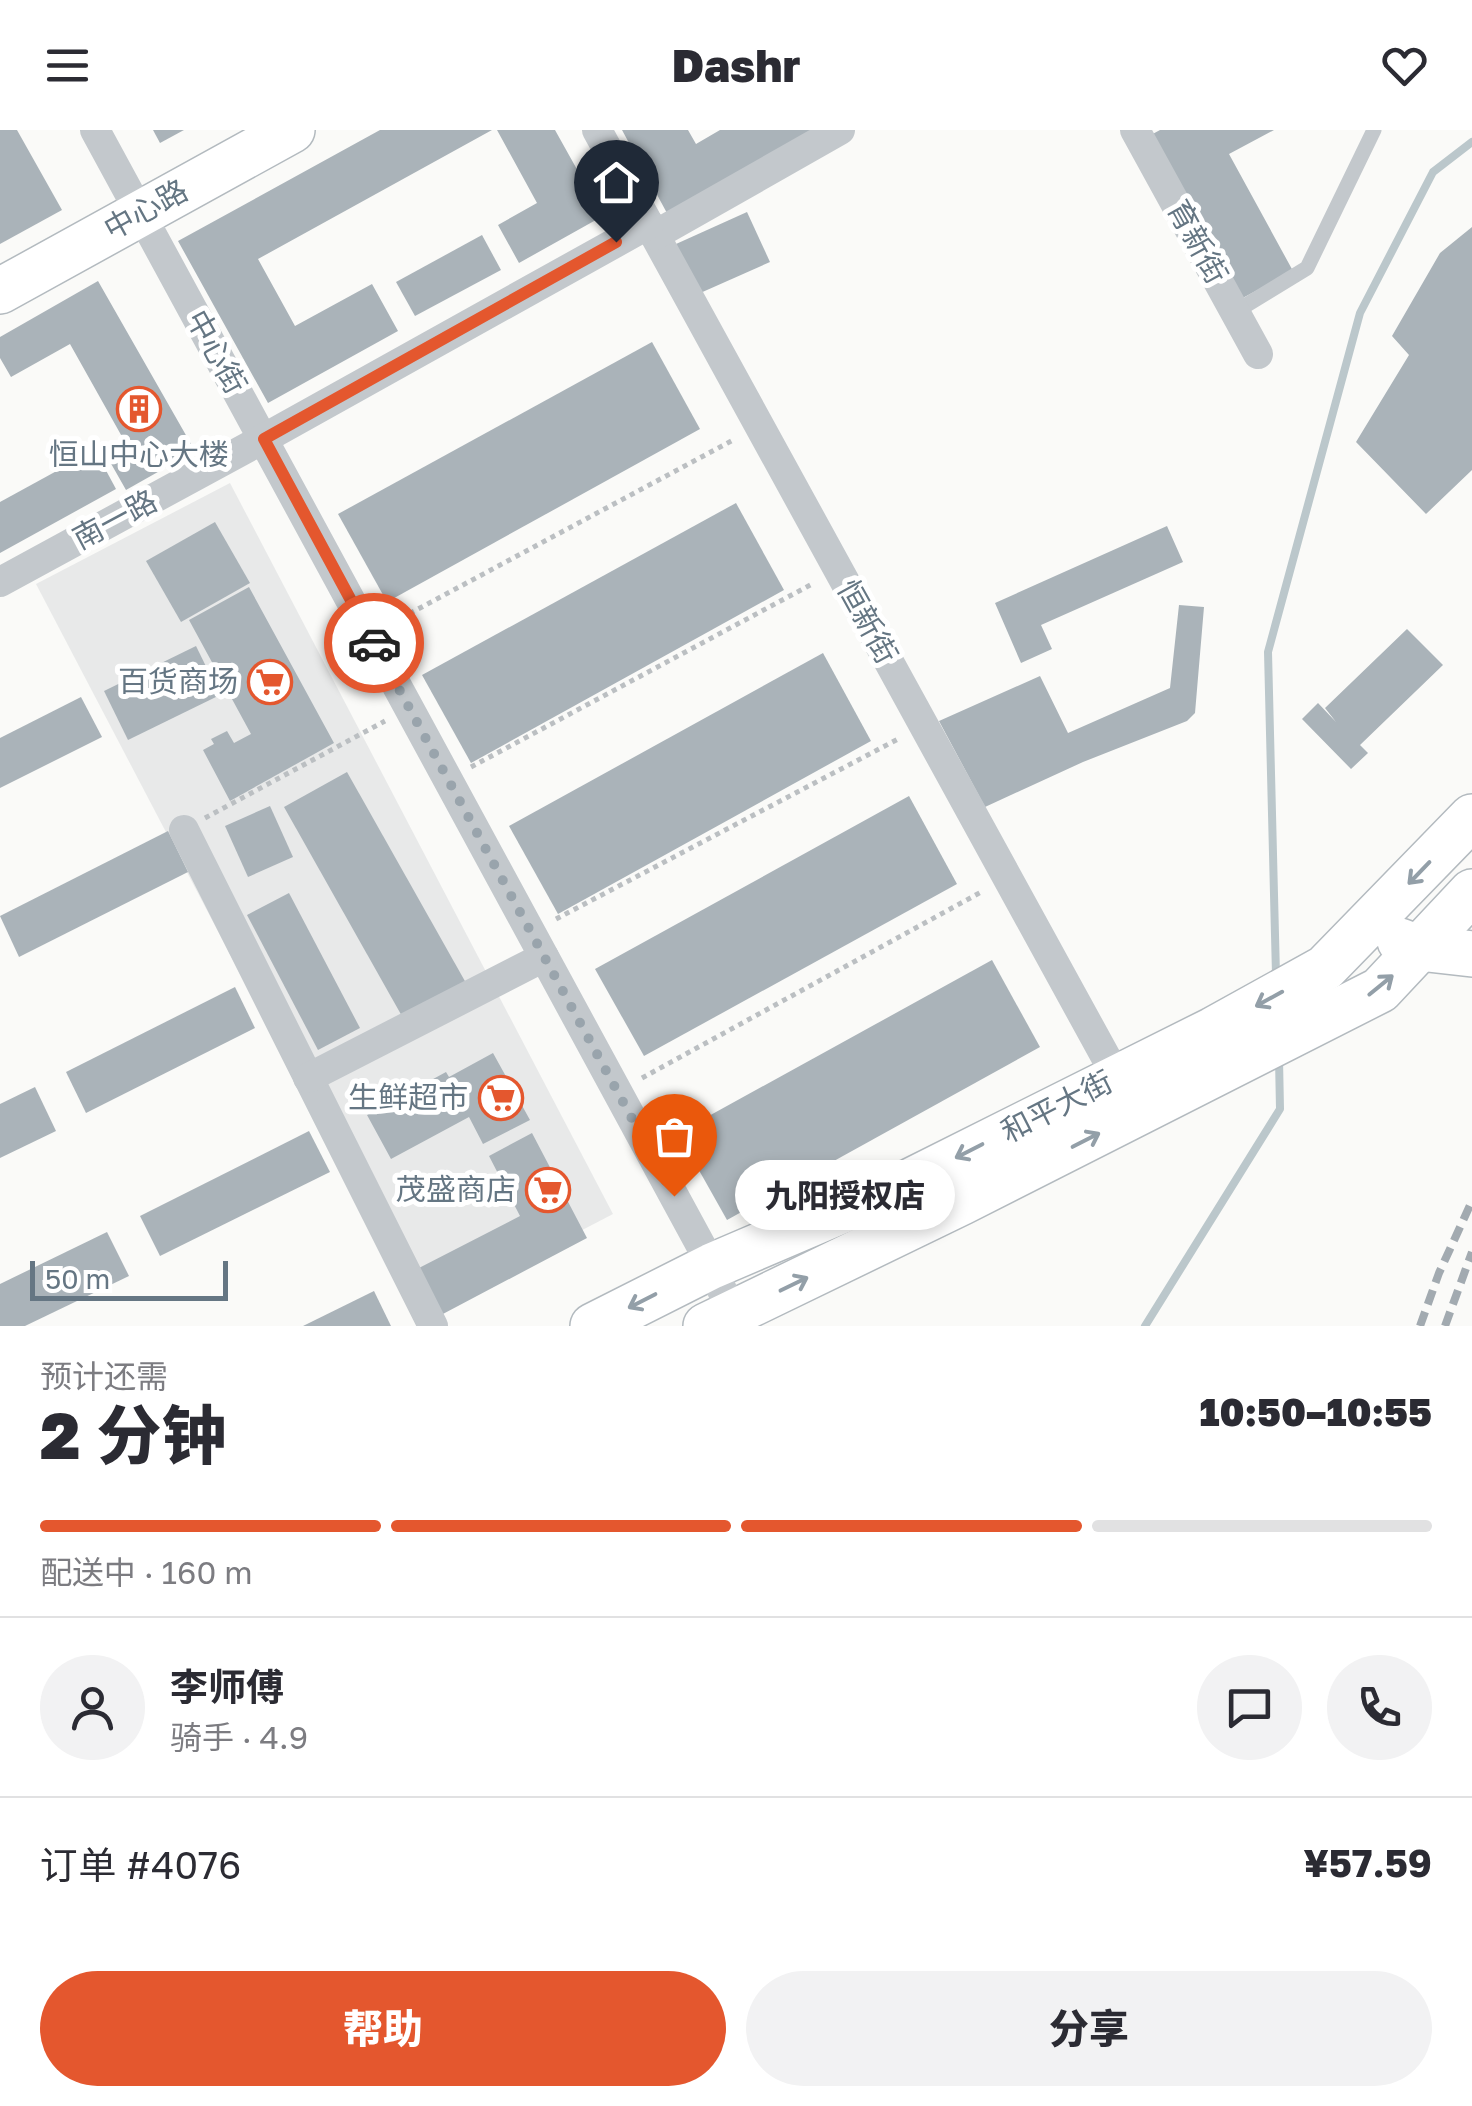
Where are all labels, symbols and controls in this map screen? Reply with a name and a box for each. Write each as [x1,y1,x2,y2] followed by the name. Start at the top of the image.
[40,38,95,93] icon: menu
[672,38,800,92] text: Dashr
[1377,38,1432,93] icon: heart
[574,140,659,243] pin
[589,155,644,210] icon: home
[97,172,194,247] street label: 中心路
[1160,193,1235,290] street label: 育新街
[179,303,254,400] street label: 中心街
[116,386,162,432] building icon: 恒山中心大楼
[49,436,229,472] place label: 恒山中心大楼
[66,482,163,556] street label: 南一路
[830,573,905,670] street label: 恒新街
[324,593,424,693] courier
[347,616,402,671] icon: car
[247,659,293,705] supermarket icon: 百货商场
[118,663,238,699] place label: 百货商场
[1407,860,1431,884] one-way arrow
[1368,974,1394,996] one-way arrow
[1255,990,1284,1010] one-way arrow
[995,1063,1118,1149] street label: 和平大街
[478,1075,524,1121] supermarket icon: 生鲜超市
[348,1079,468,1115] place label: 生鲜超市
[632,1094,717,1197] pin
[647,1109,702,1164] icon: bag
[1070,1129,1100,1148] one-way arrow
[955,1142,985,1161] one-way arrow
[734,1161,954,1231] callout: 九阳授权店
[525,1167,571,1213] supermarket icon: 茂盛商店
[396,1171,516,1207] place label: 茂盛商店
[765,1176,925,1214] text: 九阳授权店
[30,1256,228,1300] scale bar
[45,1262,110,1295] text: 50 m
[778,1273,808,1292] one-way arrow
[628,1292,658,1311] one-way arrow
[40,1357,168,1395] text: 预计还需
[1199,1389,1432,1434] text: 10:50–10:55
[40,1395,227,1473] text: 2 分钟
[40,1553,253,1591] text: 配送中 · 160 m
[40,1655,145,1760] button: person
[1197,1655,1302,1760] button: chat
[1327,1655,1432,1760] button: phone
[170,1664,284,1709] text: 李师傅
[170,1718,308,1756] text: 骑手 · 4.9
[1304,1840,1432,1885] text: ¥57.59
[40,1842,241,1887] text: 订单 #4076
[40,1971,726,2086] button: 帮助
[746,1971,1432,2086] button: 分享

